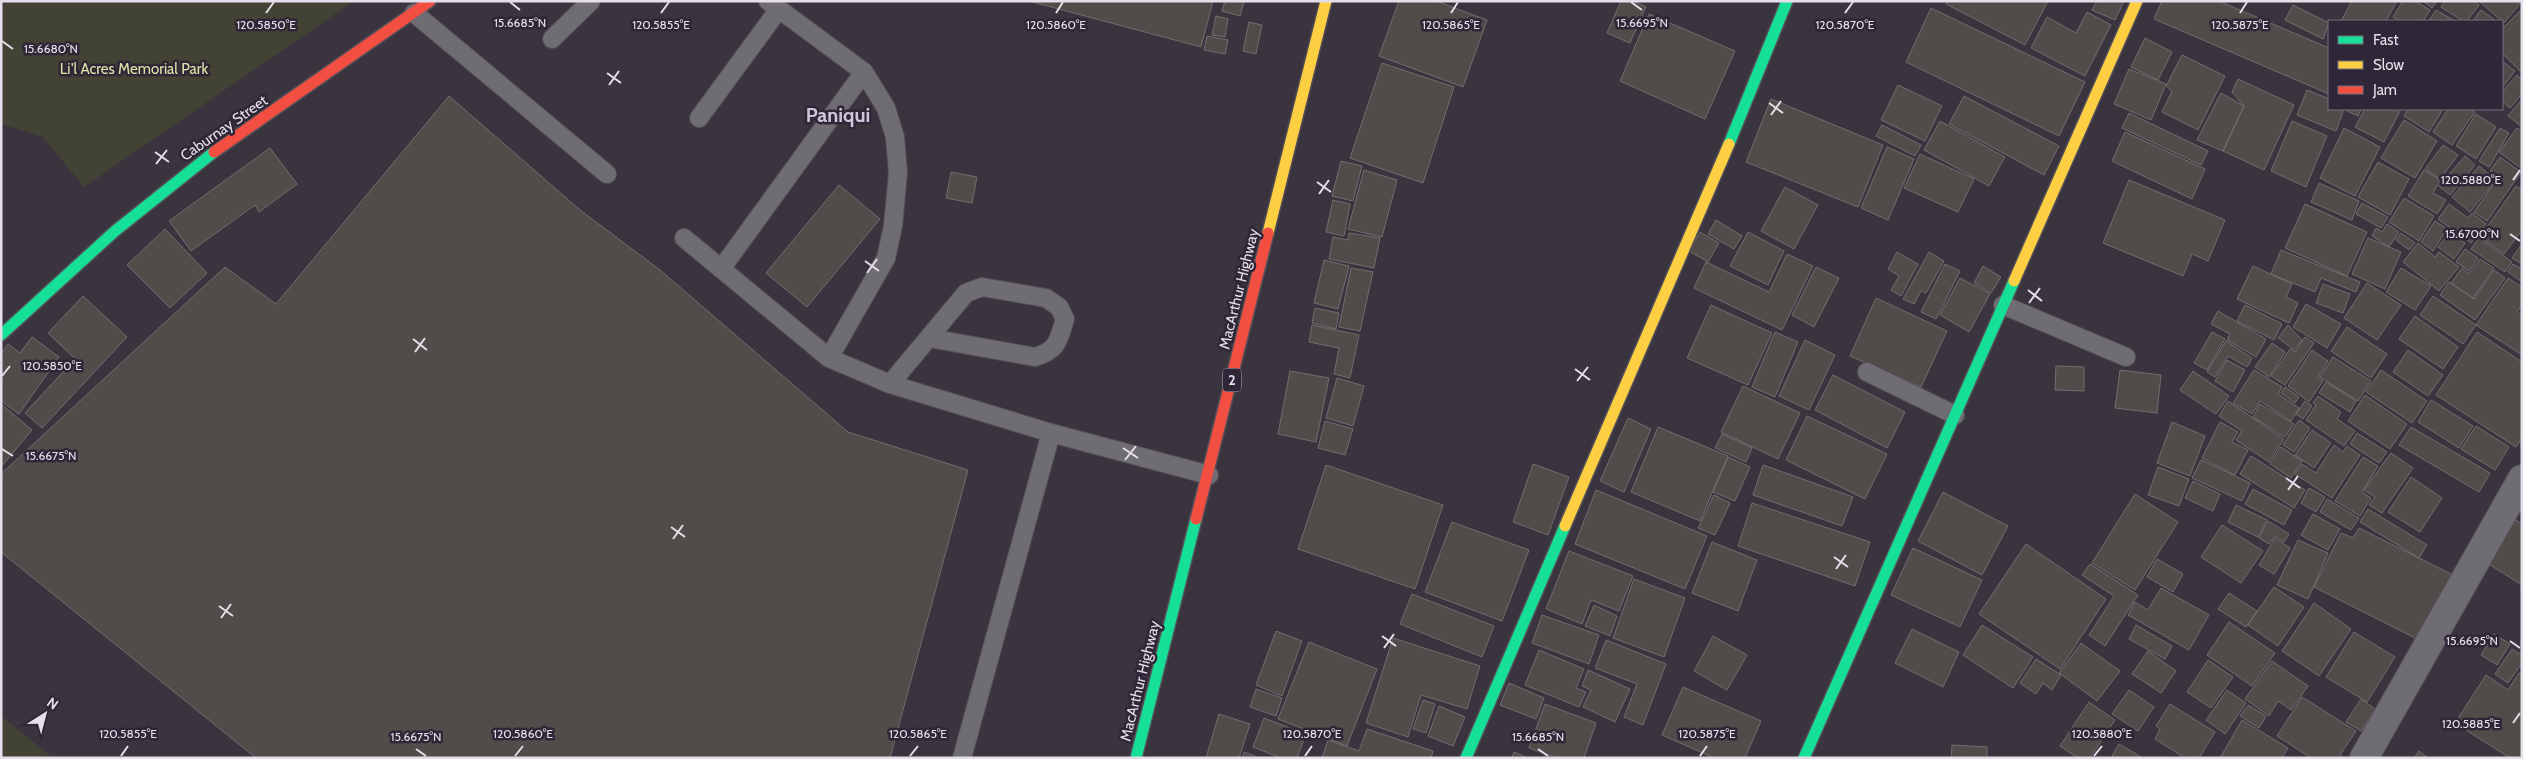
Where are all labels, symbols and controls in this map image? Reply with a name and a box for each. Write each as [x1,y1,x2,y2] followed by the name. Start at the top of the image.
[494,15,546,30] text: 15.6685°N
[1616,15,1668,30] text: 15.6695°N
[236,17,296,32] text: 120.5850°E
[632,17,690,32] text: 120.5855°E
[1026,17,1086,32] text: 120.5860°E
[1422,17,1480,32] text: 120.5865°E
[1815,17,1875,32] text: 120.5870°E
[2211,17,2269,32] text: 120.5875°E
[2328,20,2503,110] legend
[2373,31,2398,49] text: Fast
[24,41,78,56] text: 15.6680°N
[2373,56,2404,74] text: Slow
[60,60,209,78] park label: Li'l Acres Memorial Park
[2372,81,2397,99] text: Jam
[177,91,271,165] street label: Caburnay Street
[806,103,870,127] district label: Paniqui
[2441,172,2502,187] text: 120.5880°E
[1215,226,1263,351] street label: MacArthur Highway
[2445,226,2499,241] text: 15.6700°N
[22,358,82,373] text: 120.5850°E
[1223,368,1241,392] road number: 2
[26,448,76,463] text: 15.6675°N
[1116,618,1164,743] street label: MacArthur Highway
[2446,633,2498,648] text: 15.6695°N
[20,689,70,739] north arrow
[43,693,62,714] text: N
[2442,716,2501,731] text: 120.5885°E
[99,726,157,741] text: 120.5855°E
[493,726,553,741] text: 120.5860°E
[889,726,947,741] text: 120.5865°E
[1282,726,1342,741] text: 120.5870°E
[1678,726,1736,741] text: 120.5875°E
[2072,726,2133,741] text: 120.5880°E
[391,729,441,744] text: 15.6675°N
[1512,729,1564,744] text: 15.6685°N

